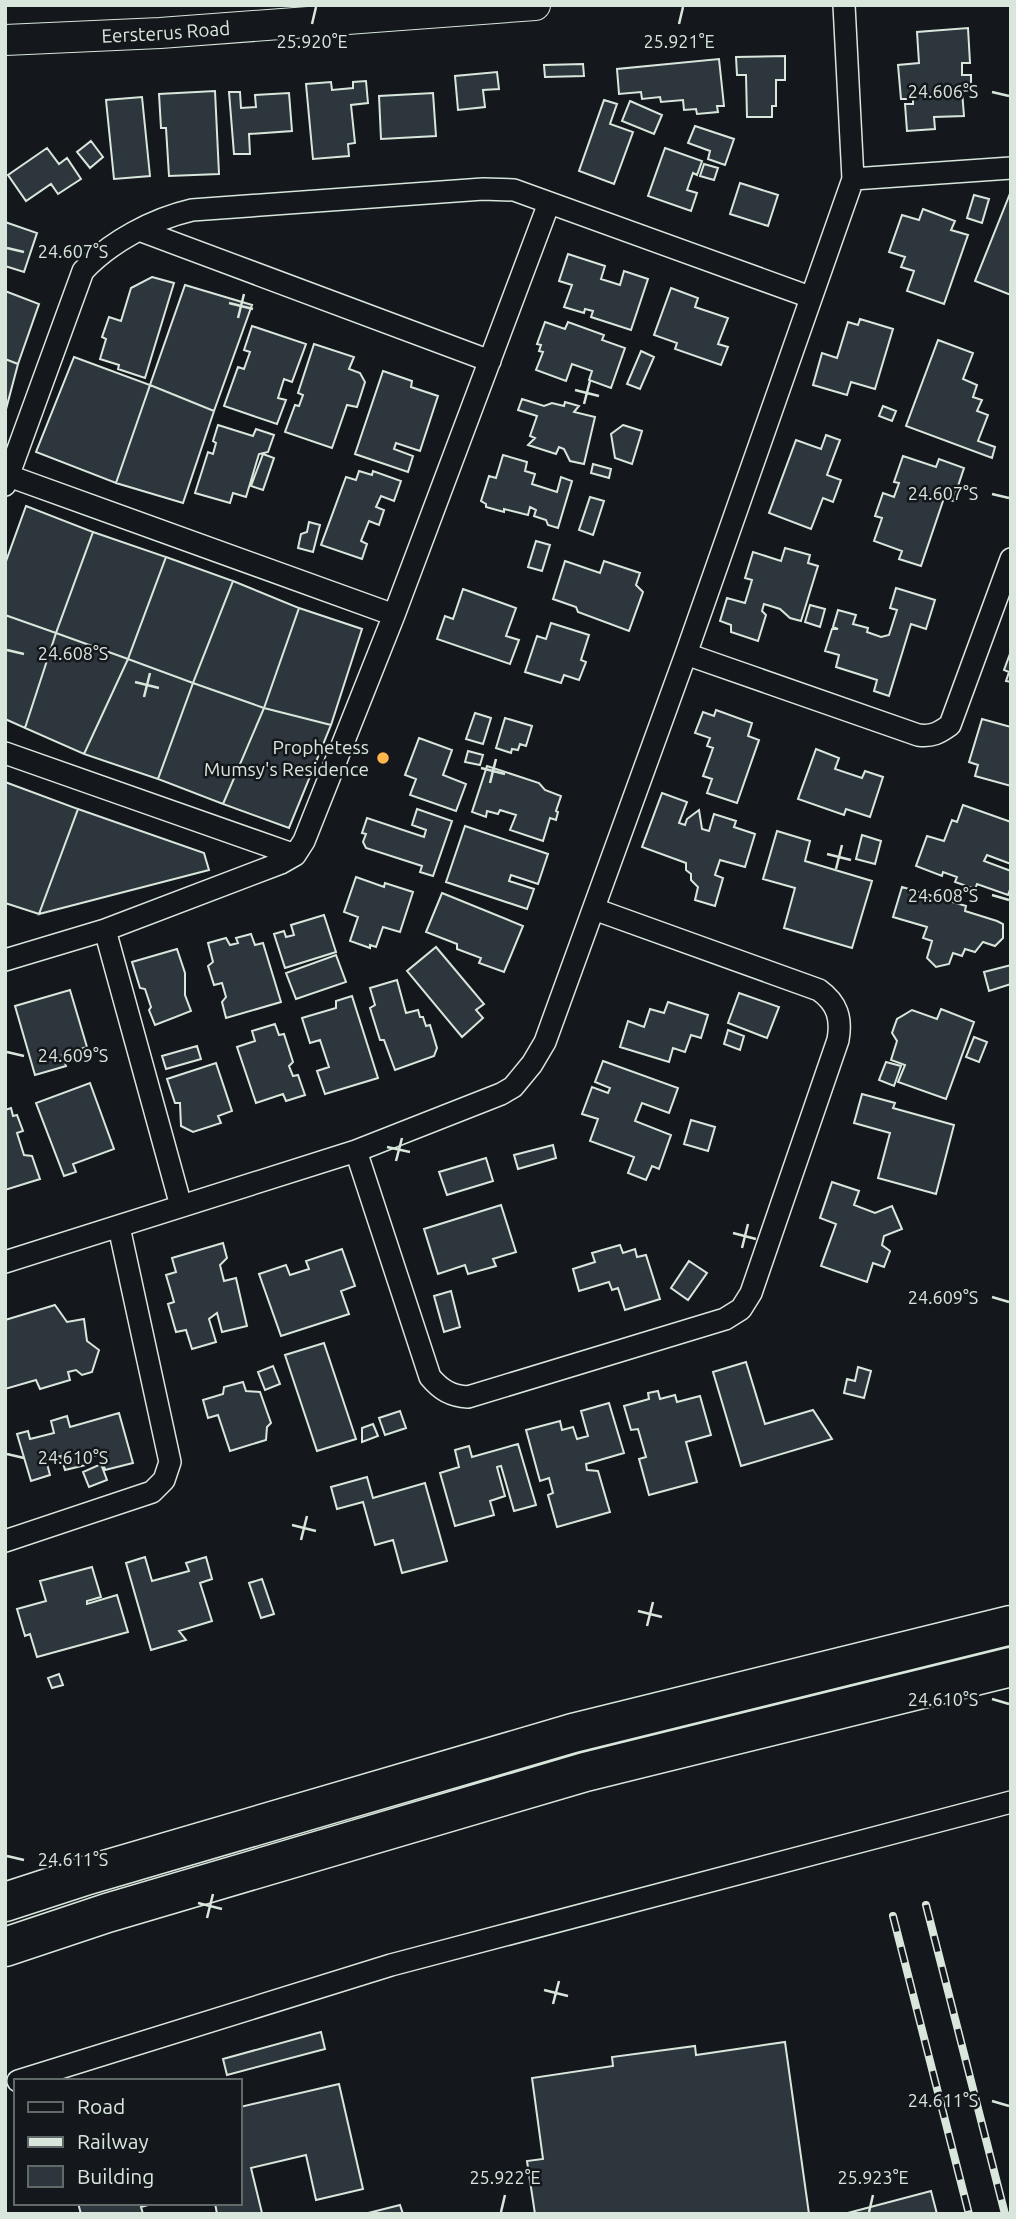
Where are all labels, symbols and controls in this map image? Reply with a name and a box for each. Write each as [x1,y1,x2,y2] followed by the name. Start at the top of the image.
[101,17,231,47] street label: Eersterus Road
[276,31,348,51] text: 25.920°E
[643,31,715,51] text: 25.921°E
[908,81,978,101] text: 24.606°S
[38,241,108,261] text: 24.607°S
[908,483,978,503] text: 24.607°S
[38,643,108,663] text: 24.608°S
[204,736,369,780] place label: Prophetess Mumsy's Residence
[375,750,391,766] marker: Prophetess Mumsy's Residence
[908,885,978,905] text: 24.608°S
[38,1045,108,1065] text: 24.609°S
[908,1287,978,1307] text: 24.609°S
[38,1447,108,1467] text: 24.610°S
[908,1689,978,1709] text: 24.610°S
[38,1849,108,1869] text: 24.611°S
[14,2079,242,2205] legend
[908,2090,978,2110] text: 24.611°S
[77,2094,125,2118] text: Road
[77,2129,149,2153] text: Railway
[77,2164,154,2188] text: Building
[469,2167,541,2187] text: 25.922°E
[837,2167,909,2187] text: 25.923°E

